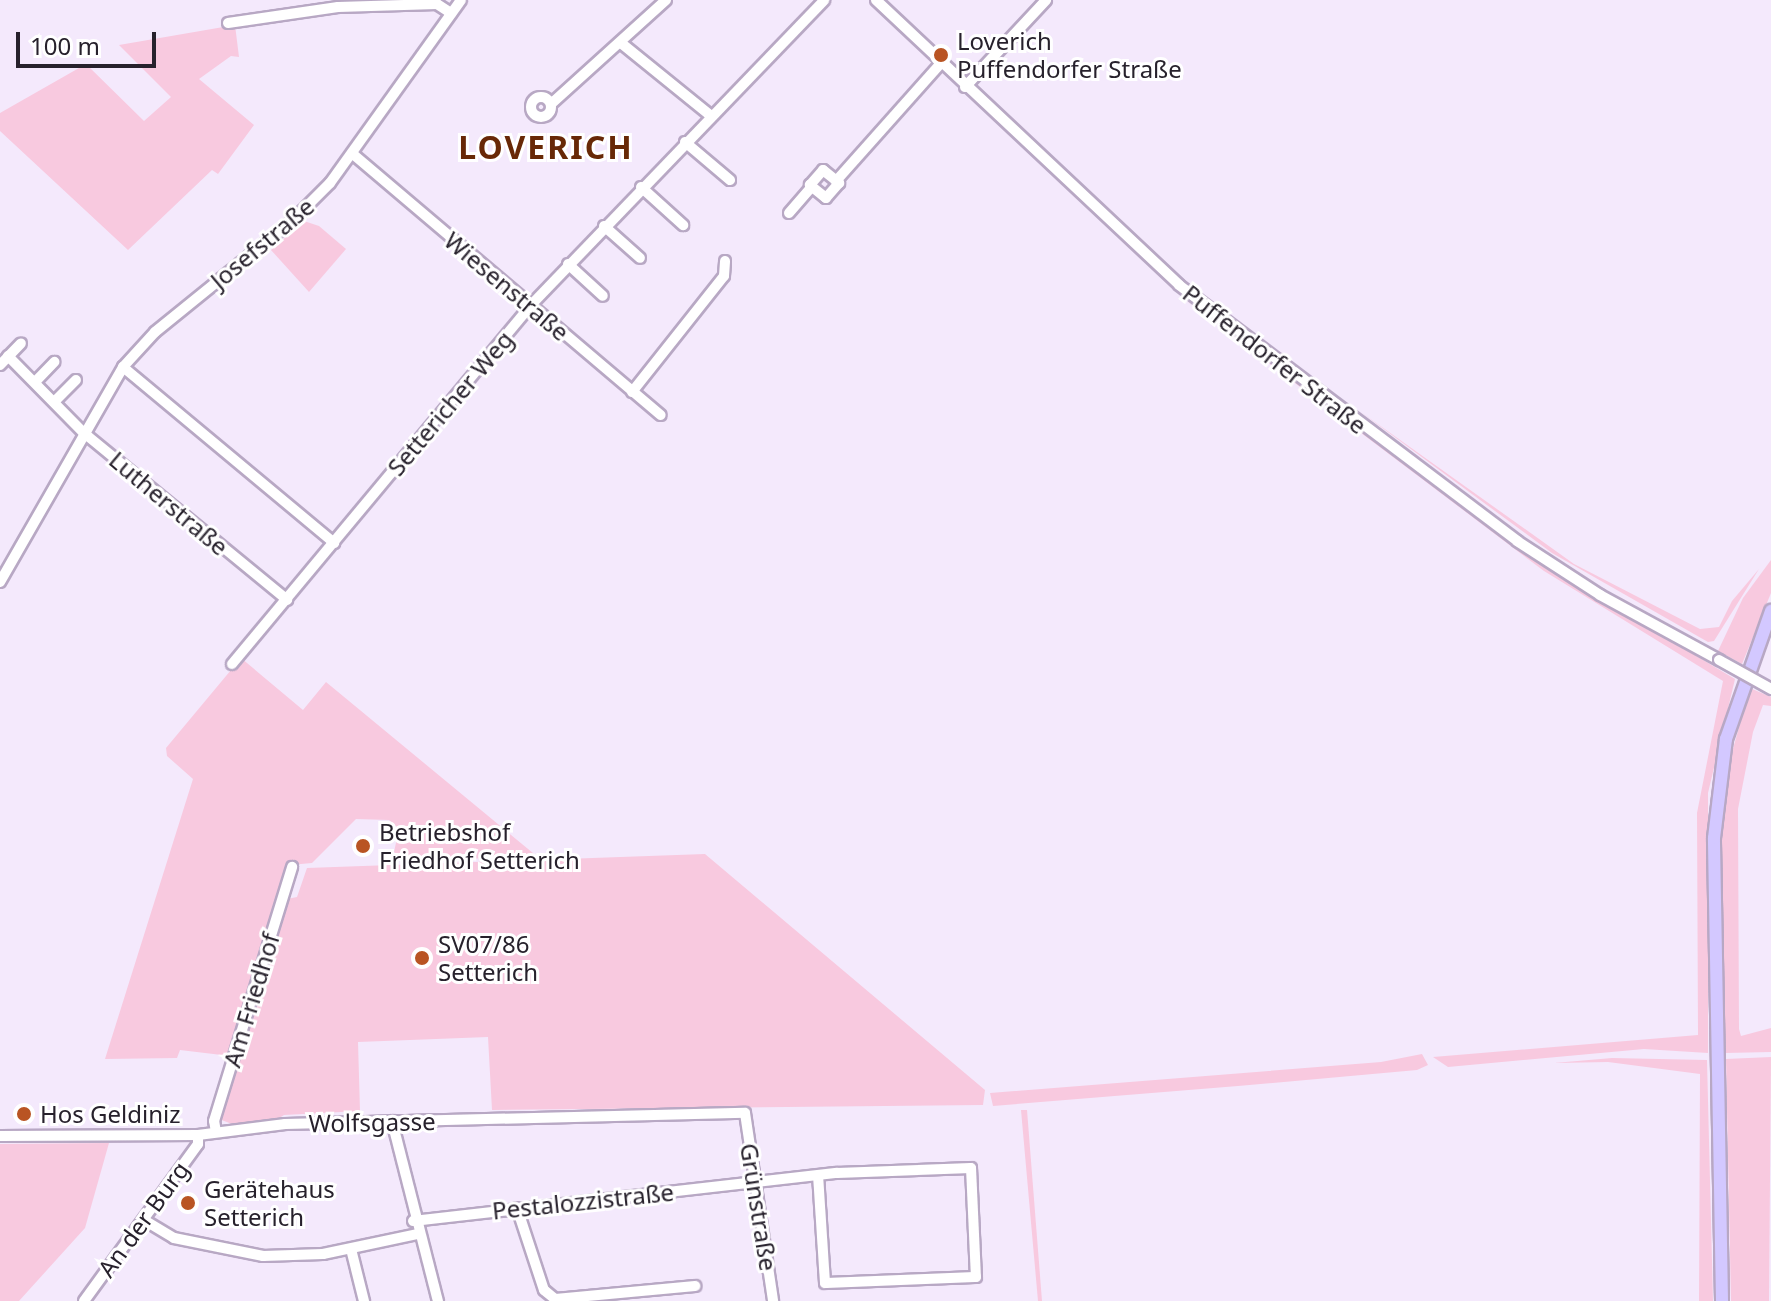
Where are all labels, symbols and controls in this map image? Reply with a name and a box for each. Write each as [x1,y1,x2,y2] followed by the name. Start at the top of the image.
[20,16,160,66] scale bar
[957,27,1182,83] place label: Loverich Puffendorfer Straße
[30,29,100,62] text: 100 m
[932,46,950,64] marker: Loverich Puffendorfer Straße
[458,128,634,166] district label: LOVERICH
[204,191,320,295] street label: Josefstraße
[439,226,575,346] street label: Wiesenstraße
[1178,278,1372,440] street label: Puffendorfer Straße
[381,325,519,481] street label: Settericher Weg
[104,445,234,561] street label: Lutherstraße
[379,818,580,874] place label: Betriebshof Friedhof Setterich
[354,837,372,855] marker: Betriebshof Friedhof Setterich
[217,930,285,1070] street label: Am Friedhof
[438,930,538,986] place label: SV07/86 Setterich
[413,949,431,967] marker: SV07/86 Setterich
[40,1100,180,1128] place label: Hos Geldiniz
[15,1105,33,1123] marker: Hos Geldiniz
[308,1106,436,1138] street label: Wolfsgasse
[735,1141,783,1273] street label: Grünstraße
[91,1156,195,1282] street label: An der Burg
[204,1175,335,1231] place label: Gerätehaus Setterich
[491,1177,675,1225] street label: Pestalozzistraße
[179,1194,197,1212] marker: Gerätehaus Setterich

